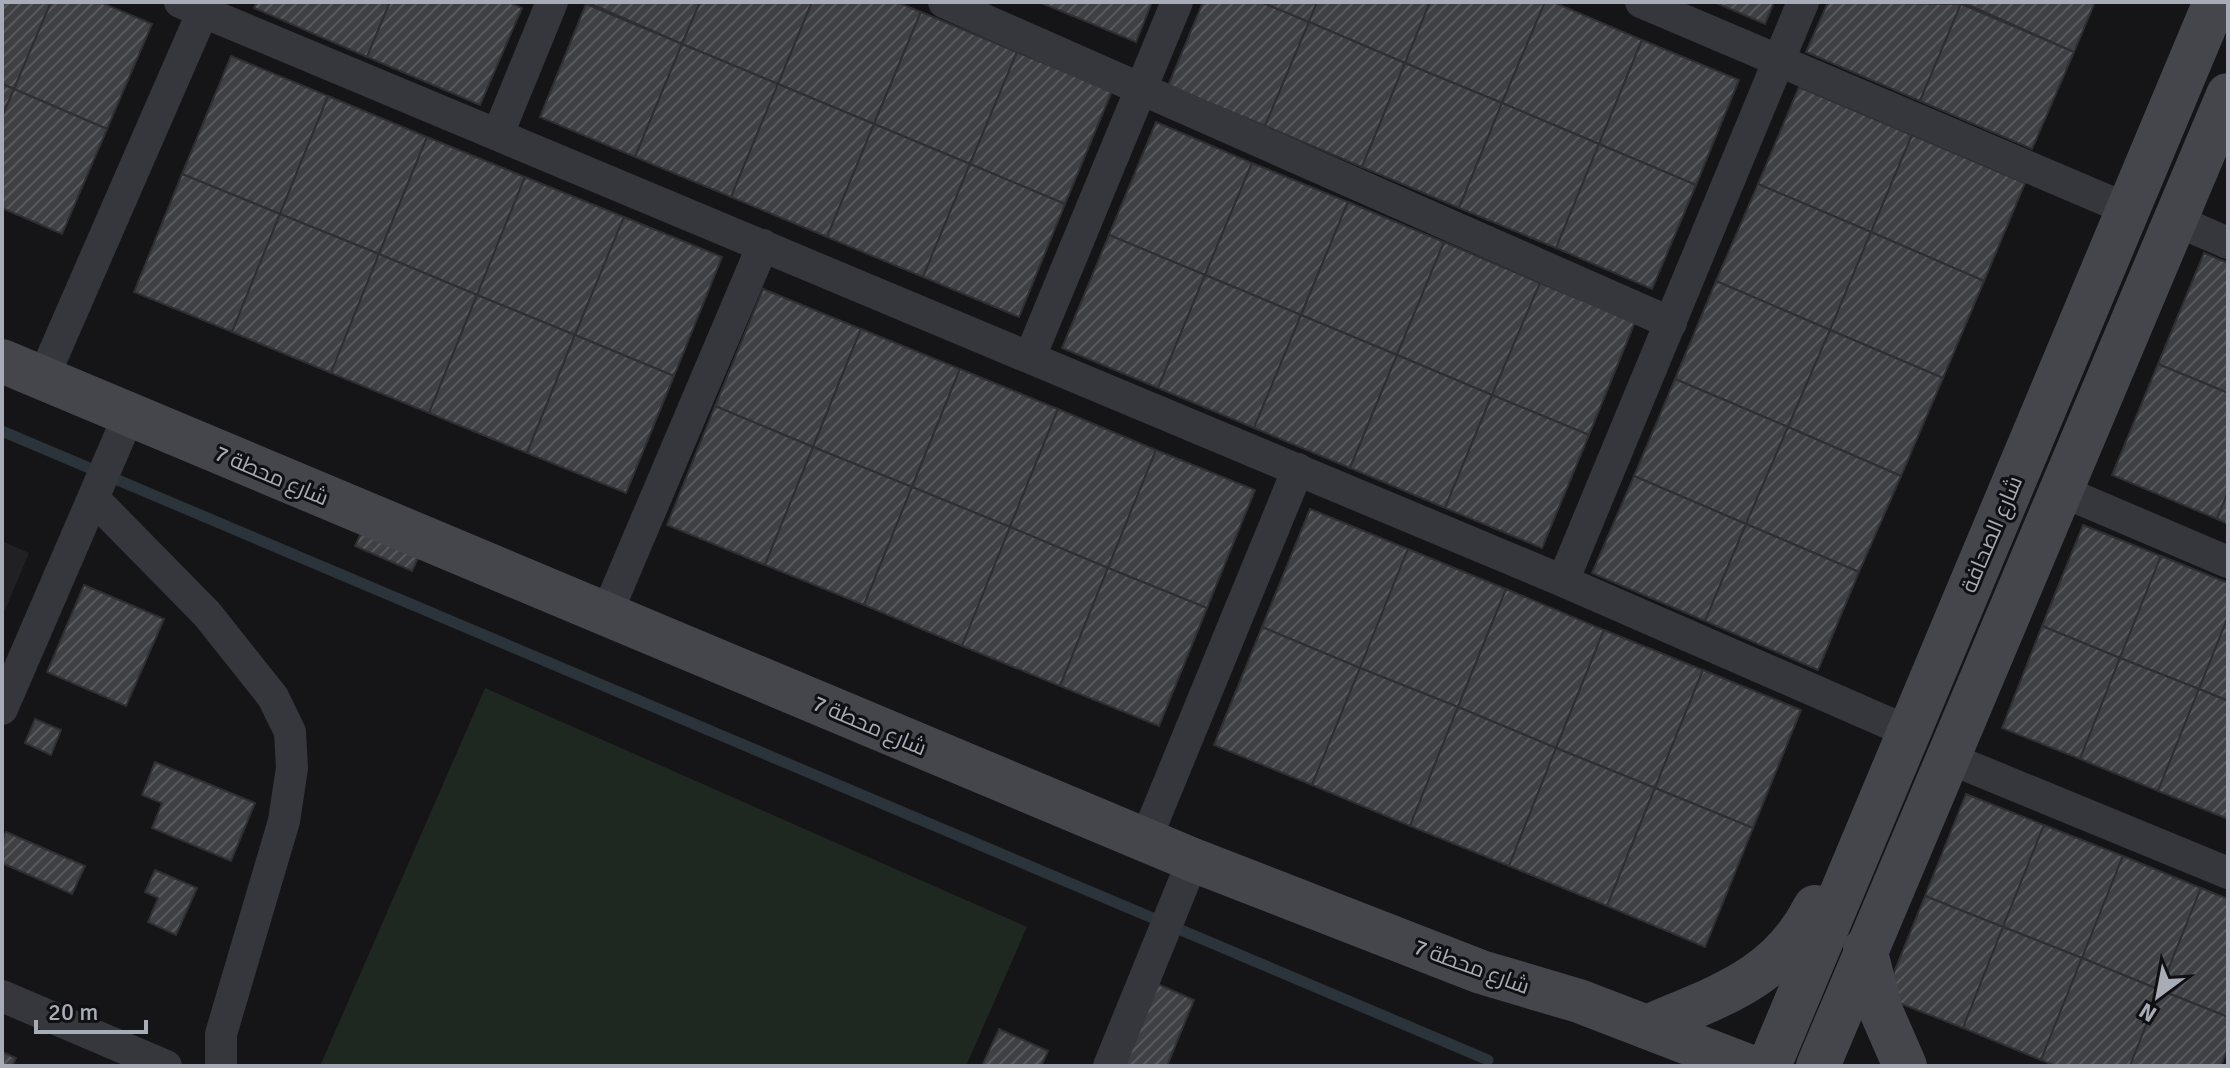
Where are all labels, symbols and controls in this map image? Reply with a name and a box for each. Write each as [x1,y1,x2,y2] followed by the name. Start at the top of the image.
[211,439,333,512] street label: شارع محطة 7
[1955,472,2029,597] street label: شارع الصحافة
[809,689,931,762] street label: شارع محطة 7
[1410,933,1533,1001] street label: شارع محطة 7
[2118,956,2198,1036] north arrow
[36,984,146,1034] scale bar
[48,997,98,1027] text: 20 m
[2134,997,2161,1028] text: N

